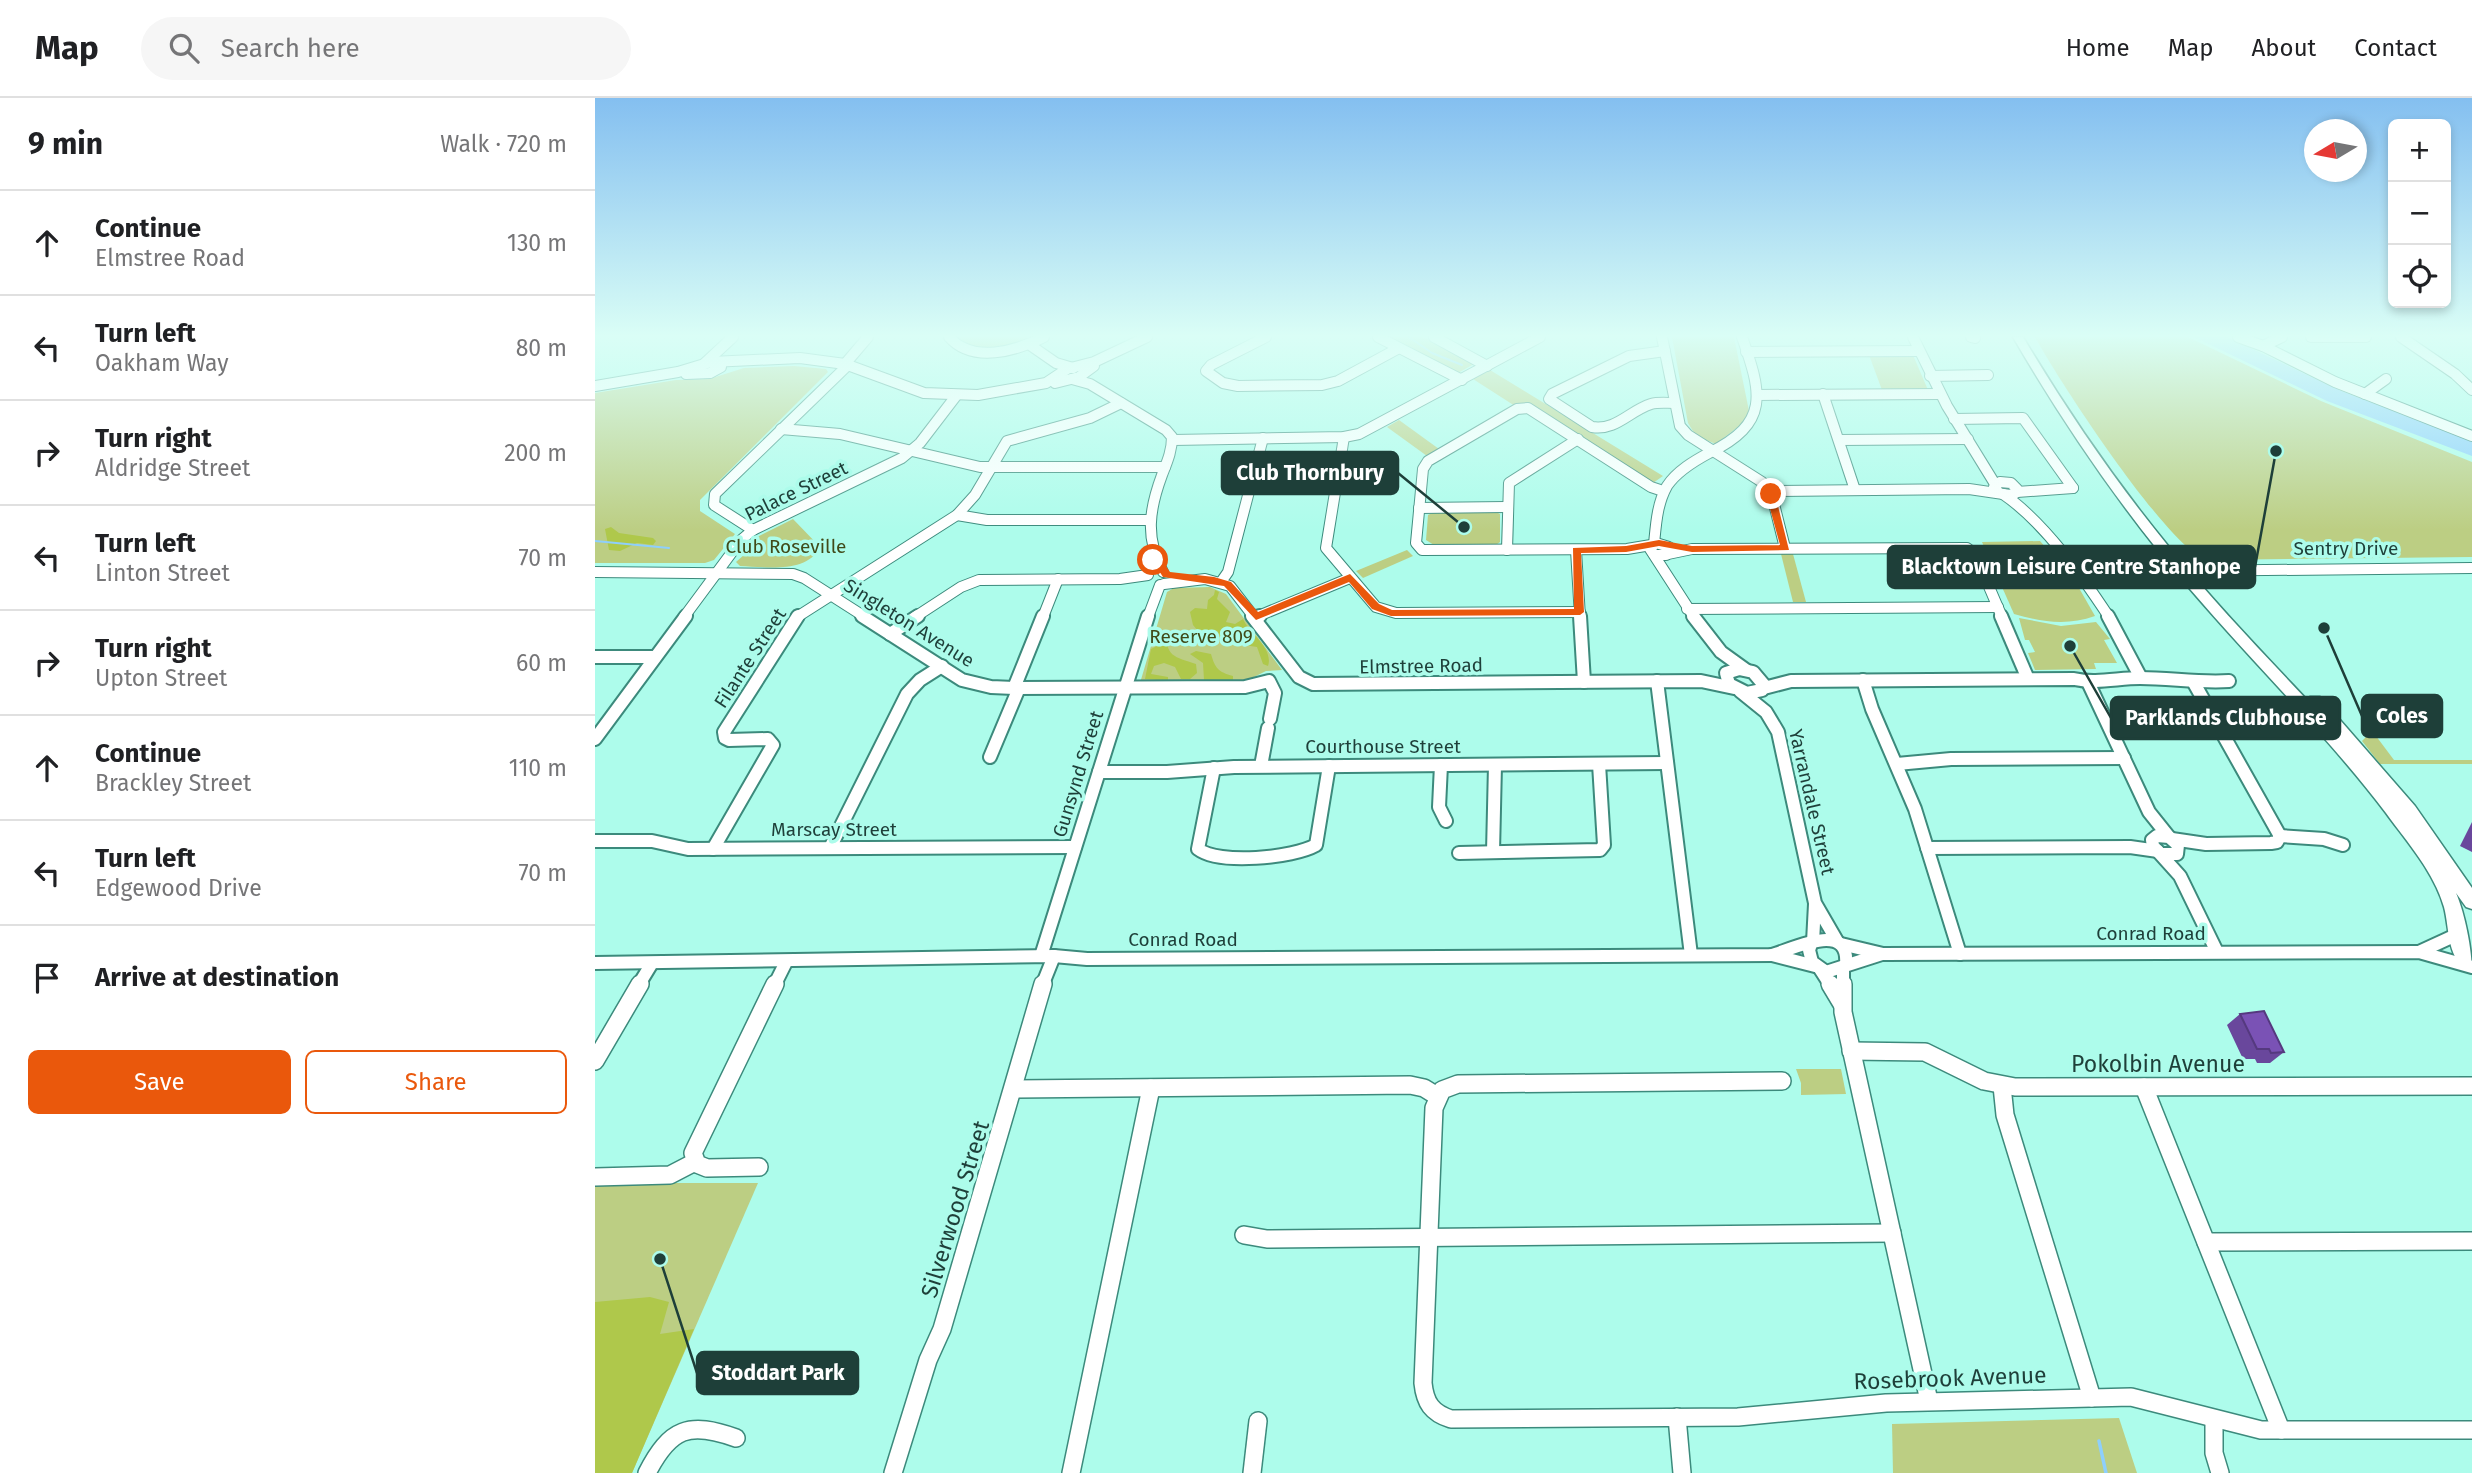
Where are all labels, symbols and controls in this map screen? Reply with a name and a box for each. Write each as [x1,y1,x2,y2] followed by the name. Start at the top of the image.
[141,17,631,80] search box
[35,28,99,68] text: Map
[165,29,203,67] icon: search
[221,33,360,64] text: Search here
[2066,34,2130,62] text: Home
[2168,34,2214,62] text: Map
[2252,34,2316,62] text: About
[2354,34,2437,62] text: Contact
[2304,119,2367,182] north arrow
[2388,119,2451,308] map controls
[2388,119,2451,182] button: +
[28,126,103,162] text: 9 min
[440,130,567,158] text: Walk · 720 m
[2388,182,2451,245] button: −
[95,213,201,244] text: Continue
[28,224,66,262] icon: ahead
[507,229,567,257] text: 130 m
[95,244,245,272] text: Elmstree Road
[2388,245,2451,308] button: locate
[95,318,196,349] text: Turn left
[28,329,66,367] icon: left
[516,334,567,362] text: 80 m
[95,349,229,377] text: Oakham Way
[95,423,212,454] text: Turn right
[28,434,66,472] icon: right
[504,439,567,467] text: 200 m
[1222,452,1398,494] callout: Club Thornbury
[95,454,250,482] text: Aldridge Street
[741,456,851,526] street label: Palace Street
[1236,460,1384,486] text: Club Thornbury
[1755,478,1786,509] route end
[95,528,196,559] text: Turn left
[726,535,846,558] park label: Club Roseville
[2294,537,2398,560] street label: Sentry Drive
[28,539,66,577] icon: left
[518,544,567,572] text: 70 m
[1137,544,1168,575] route start
[1888,546,2255,588] callout: Blacktown Leisure Centre Stanhope
[1901,554,2241,580] text: Blacktown Leisure Centre Stanhope
[95,559,230,587] text: Linton Street
[840,574,978,672] street label: Singleton Avenue
[709,604,791,712] street label: Filante Street
[1149,625,1253,648] park label: Reserve 809
[95,633,212,664] text: Turn right
[28,644,66,682] icon: right
[516,649,567,677] text: 60 m
[1359,653,1483,679] street label: Elmstree Road
[95,664,227,692] text: Upton Street
[2362,695,2442,737] callout: Coles
[2111,697,2340,739] callout: Parklands Clubhouse
[2376,703,2428,729] text: Coles
[2125,705,2327,731] text: Parklands Clubhouse
[1048,708,1108,840] street label: Gunsynd Street
[1784,727,1840,877] street label: Yarrandale Street
[1305,735,1461,758] street label: Courthouse Street
[95,738,201,769] text: Continue
[28,749,66,787] icon: ahead
[509,754,567,782] text: 110 m
[95,769,251,797] text: Brackley Street
[771,818,897,841] street label: Marscay Street
[95,843,196,874] text: Turn left
[28,854,66,892] icon: left
[518,859,567,887] text: 70 m
[95,874,262,902] text: Edgewood Drive
[2096,922,2206,945] street label: Conrad Road
[1128,928,1238,951] street label: Conrad Road
[28,959,66,997] icon: arrive
[95,962,339,993] text: Arrive at destination
[28,1050,291,1114] button: Save
[305,1050,567,1114] button: Share
[2071,1050,2245,1078] street label: Pokolbin Avenue
[915,1116,995,1301] street label: Silverwood Street
[697,1352,858,1394] callout: Stoddart Park
[711,1360,845,1386] text: Stoddart Park
[1853,1361,2047,1395] street label: Rosebrook Avenue

